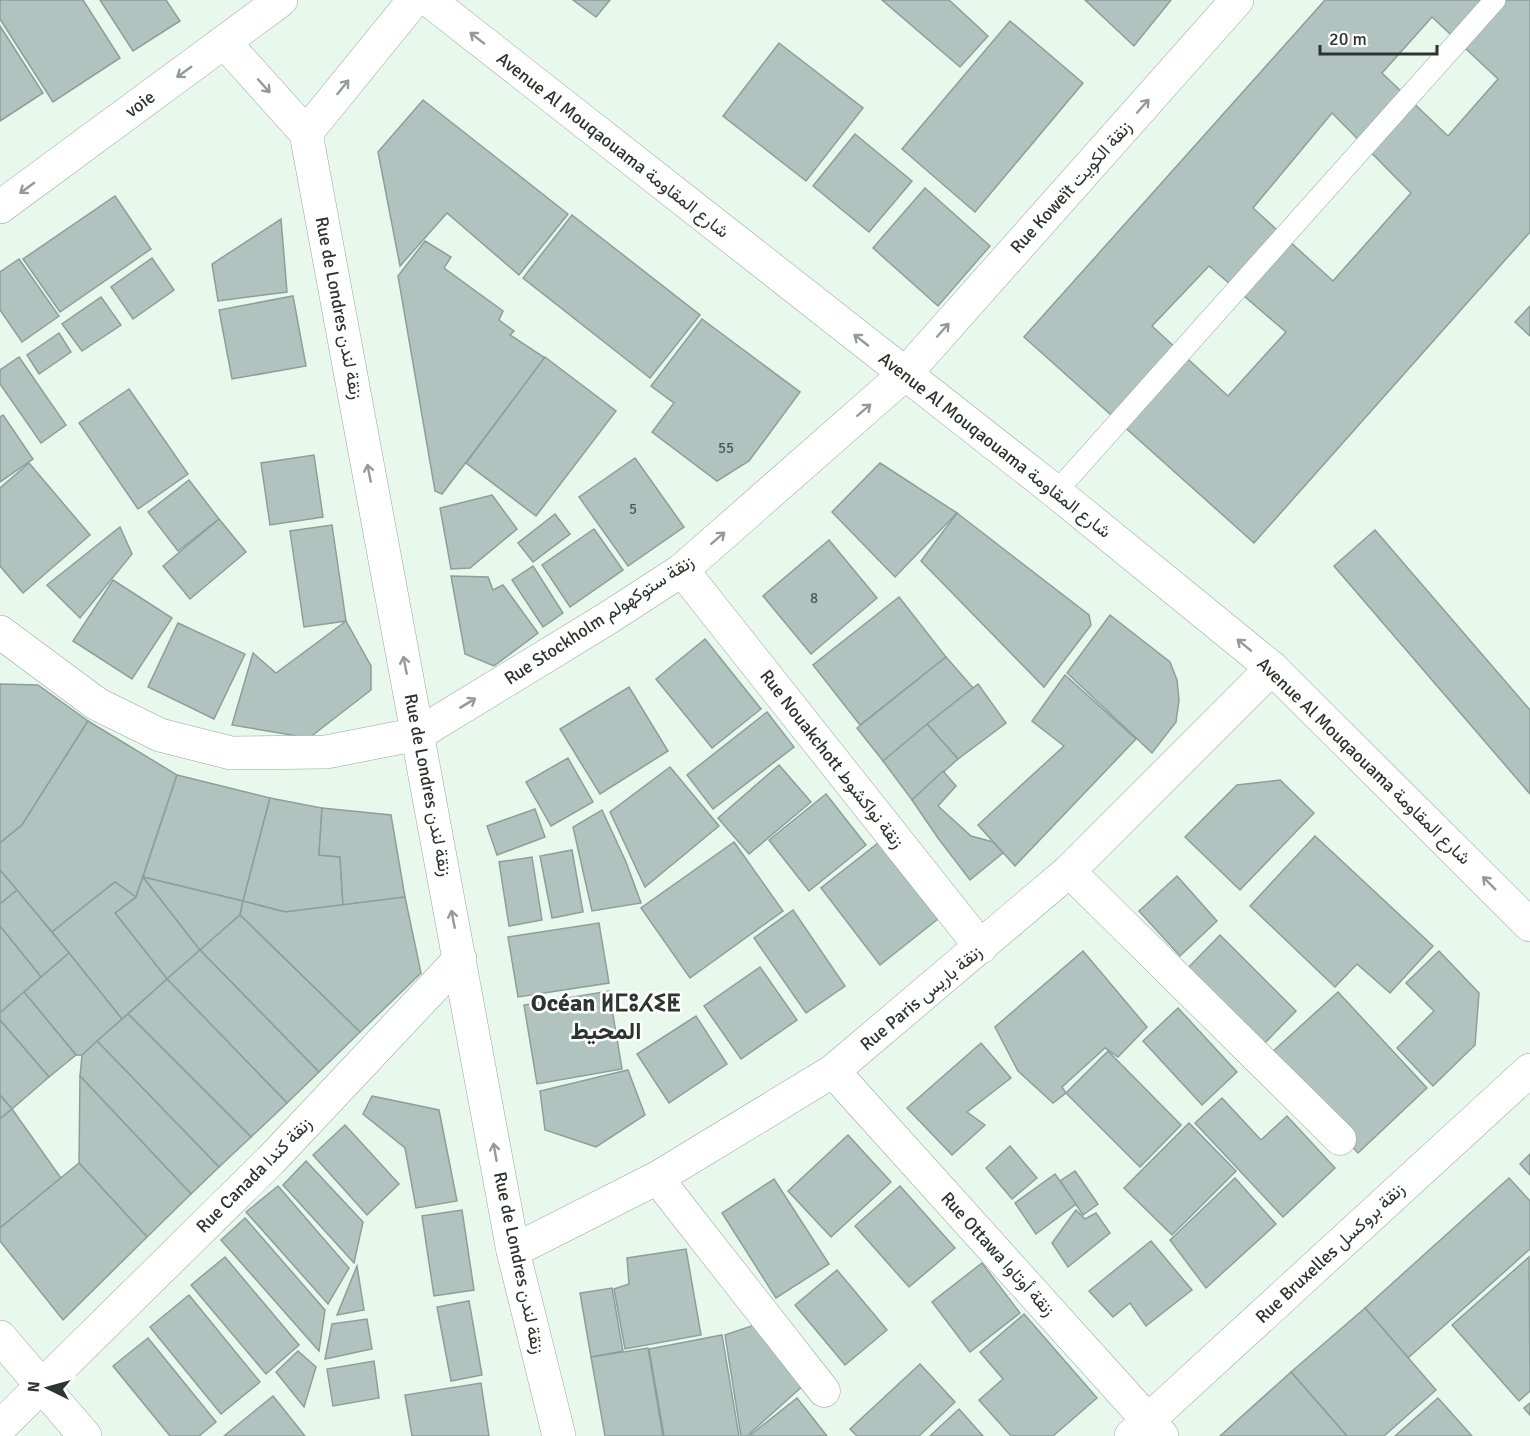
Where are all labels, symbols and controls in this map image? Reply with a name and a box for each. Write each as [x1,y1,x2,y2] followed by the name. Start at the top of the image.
[1320,18,1437,56] scale bar
[1329,28,1367,50] text: 20 m
[469,31,485,44] one-way arrow
[492,47,734,243] street label: Avenue Al Mouqaouama شارع المقاومة
[176,66,192,79] one-way arrow
[257,78,271,93] one-way arrow
[336,79,349,95] one-way arrow
[121,86,159,122] street label: voie
[1136,99,1150,114] one-way arrow
[1006,116,1136,258] street label: Rue Koweït زنقة الكويت
[19,182,35,194] one-way arrow
[310,215,368,401] street label: Rue de Londres زنقة لندن
[936,323,950,338] one-way arrow
[854,334,870,347] one-way arrow
[874,347,1116,543] street label: Avenue Al Mouqaouama شارع المقاومة
[856,403,872,416] one-way arrow
[718,439,734,457] house number: 55
[364,464,375,484] one-way arrow
[629,500,637,518] house number: 5
[710,531,725,545] one-way arrow
[500,550,698,690] street label: Rue Stockholm زنقة ستوكهولم
[810,589,818,607] house number: 8
[1236,638,1252,651] one-way arrow
[1252,653,1476,870] street label: Avenue Al Mouqaouama شارع المقاومة
[399,656,410,675] one-way arrow
[755,665,909,853] street label: Rue Nouakchott زنقة نواكشوط
[399,692,457,878] street label: Rue de Londres زنقة لندن
[459,697,476,709] one-way arrow
[1481,876,1496,891] one-way arrow
[447,909,458,929] one-way arrow
[856,941,986,1055] street label: Rue Paris زنقة باريس
[531,988,681,1046] district label: Océan ⵍⵎⵓⵃⵉⵟ المحيط
[192,1113,316,1237] street label: Rue Canada زنقة كندا
[489,1142,500,1162] one-way arrow
[489,1170,549,1356] street label: Rue de Londres زنقة لندن
[1251,1178,1409,1328] street label: Rue Bruxelles زنقة بروكسل
[936,1187,1060,1321] street label: Rue Ottawa زنقة أوتاوا
[18,1358,78,1418] north arrow
[24,1380,45,1393] text: N

